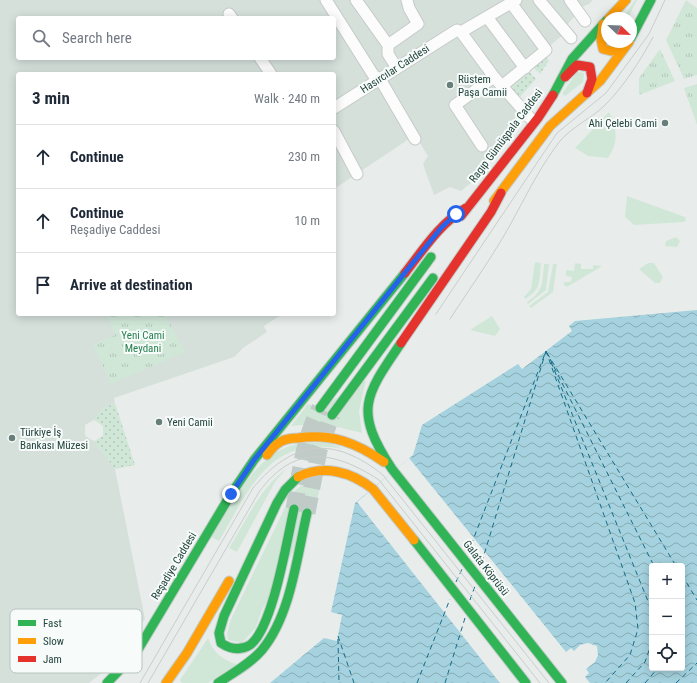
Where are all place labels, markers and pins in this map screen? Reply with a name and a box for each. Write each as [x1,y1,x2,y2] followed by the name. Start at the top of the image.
[458,73,507,99] place label: Rüstem Paşa Camii
[445,80,455,90] marker: Rüstem Paşa Camii
[588,117,657,130] place label: Ahi Çelebi Cami
[660,118,670,128] marker: Ahi Çelebi Cami
[167,416,213,429] place label: Yeni Camii
[154,417,164,427] marker: Yeni Camii
[20,426,88,452] place label: Türkiye İş Bankası Müzesi
[7,433,17,443] marker: Türkiye İş Bankası Müzesi

